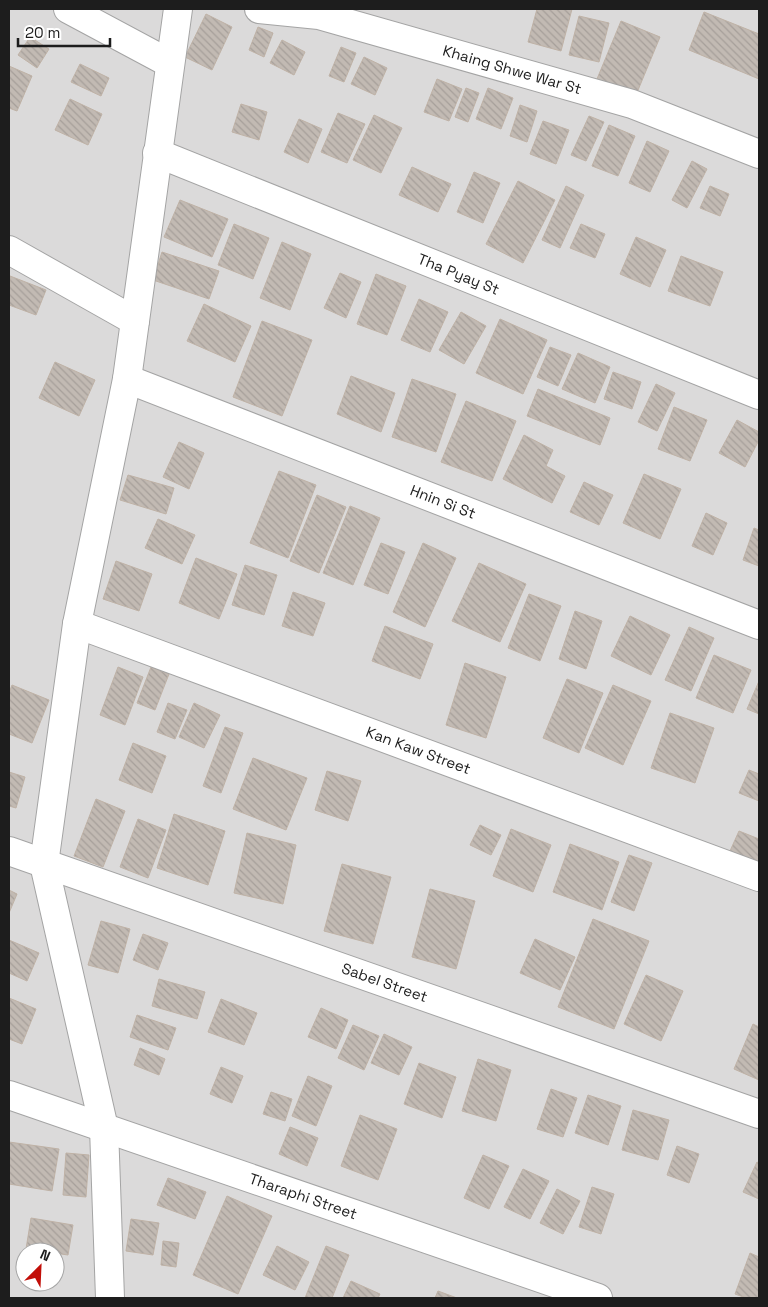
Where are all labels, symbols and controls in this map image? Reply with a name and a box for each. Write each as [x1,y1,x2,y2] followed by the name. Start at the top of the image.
[18,15,110,47] scale bar
[25,23,60,42] text: 20 m
[441,41,584,98] street label: Khaing Shwe War St
[415,249,502,299] street label: Tha Pyay St
[408,480,479,523] street label: Hnin Si St
[363,722,474,778] street label: Kan Kaw Street
[339,958,430,1006] street label: Sabel Street
[247,1168,360,1223] street label: Tharaphi Street
[15,1242,65,1292] north arrow
[37,1245,53,1265] text: N

